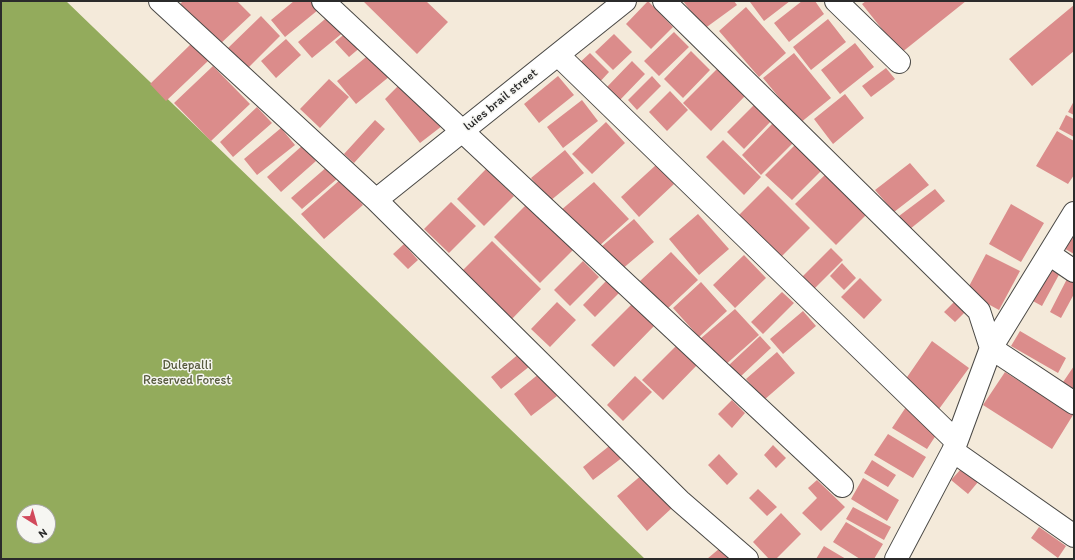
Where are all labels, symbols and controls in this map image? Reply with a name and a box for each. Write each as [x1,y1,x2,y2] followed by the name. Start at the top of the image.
[461,65,541,135] street label: luies brail street
[143,358,231,389] park label: Dulepalli Reserved Forest
[16,504,56,544] north arrow
[36,526,50,541] text: N

